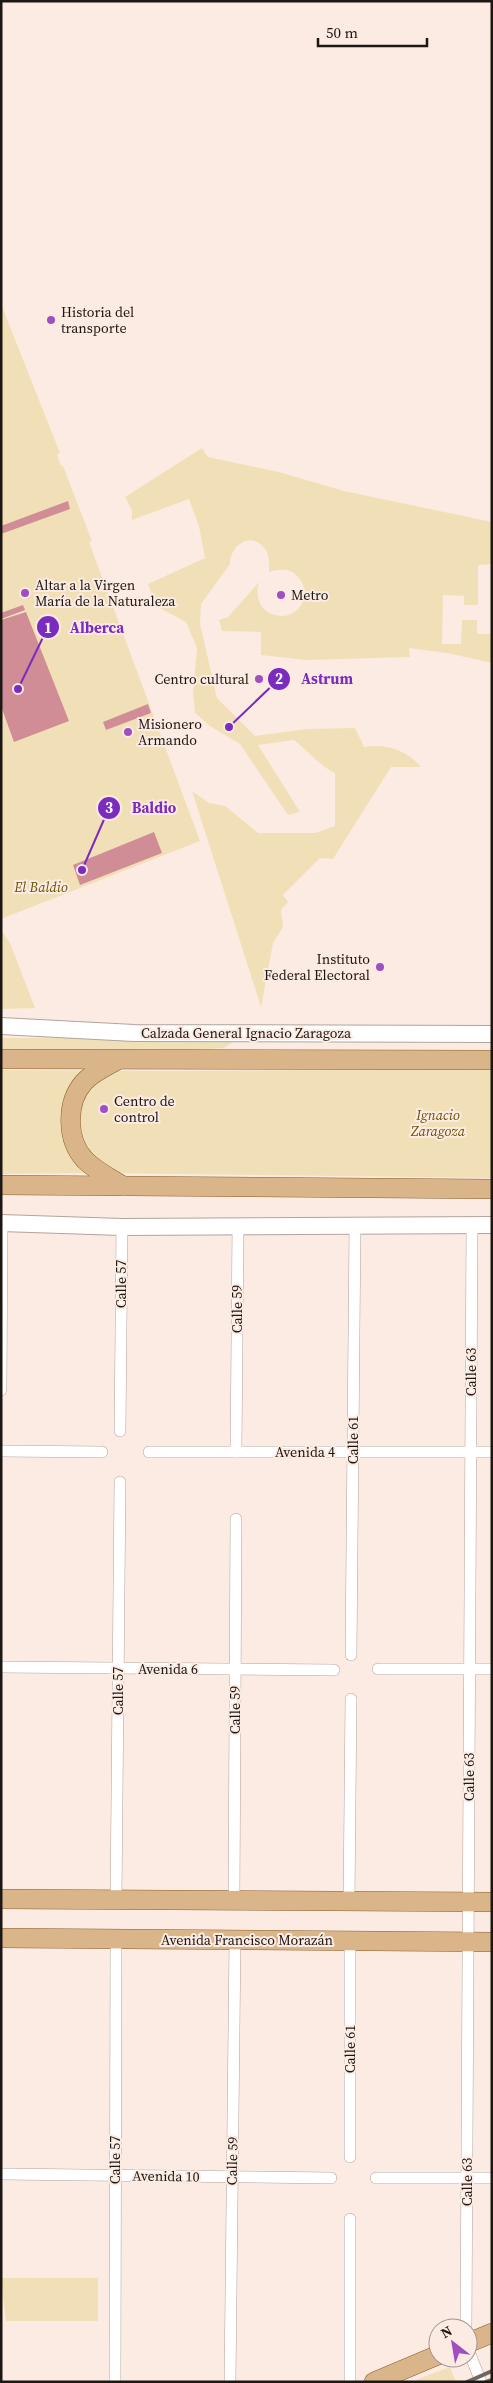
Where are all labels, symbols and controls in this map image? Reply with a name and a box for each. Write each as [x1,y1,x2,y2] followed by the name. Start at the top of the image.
[318,15,427,47] scale bar
[326,22,358,43] text: 50 m
[61,302,134,338] place label: Historia del transporte
[45,314,57,326] marker: Historia del transporte
[35,575,176,611] place label: Altar a la Virgen María de la Naturaleza
[291,585,329,605] place label: Metro
[19,587,31,599] marker: Altar a la Virgen María de la Naturaleza
[275,589,287,601] marker: Metro
[35,612,135,642] callout: Alberca
[44,617,52,638] text: 1
[70,617,125,638] text: Alberca
[266,664,363,694] callout: Astrum
[275,668,283,689] text: 2
[301,668,353,689] text: Astrum
[154,669,249,689] place label: Centro cultural
[253,673,265,685] marker: Centro cultural
[138,714,202,750] place label: Misionero Armando
[122,726,134,738] marker: Misionero Armando
[96,793,186,823] callout: Baldio
[105,797,113,818] text: 3
[132,797,177,818] text: Baldio
[13,877,68,897] park label: El Baldio
[264,949,370,985] place label: Instituto Federal Electoral
[374,961,386,973] marker: Instituto Federal Electoral
[141,1023,352,1043] street label: Calzada General Ignacio Zaragoza
[114,1091,175,1127] place label: Centro de control
[98,1103,110,1115] marker: Centro de control
[410,1105,466,1141] park label: Ignacio Zaragoza
[111,1260,131,1308] street label: Calle 57
[227,1285,247,1333] street label: Calle 59
[461,1348,481,1396] street label: Calle 63
[343,1416,363,1464] street label: Calle 61
[275,1442,335,1462] street label: Avenida 4
[138,1659,198,1679] street label: Avenida 6
[108,1667,128,1715] street label: Calle 57
[225,1686,245,1734] street label: Calle 59
[459,1753,479,1801] street label: Calle 63
[161,1930,334,1950] street label: Avenida Francisco Morazán
[340,2025,360,2073] street label: Calle 61
[105,2136,125,2184] street label: Calle 57
[222,2136,242,2186] street label: Calle 59
[457,2158,477,2206] street label: Calle 63
[132,2165,200,2187] street label: Avenida 10
[428,2318,478,2368] north arrow
[437,2321,456,2343] text: N

